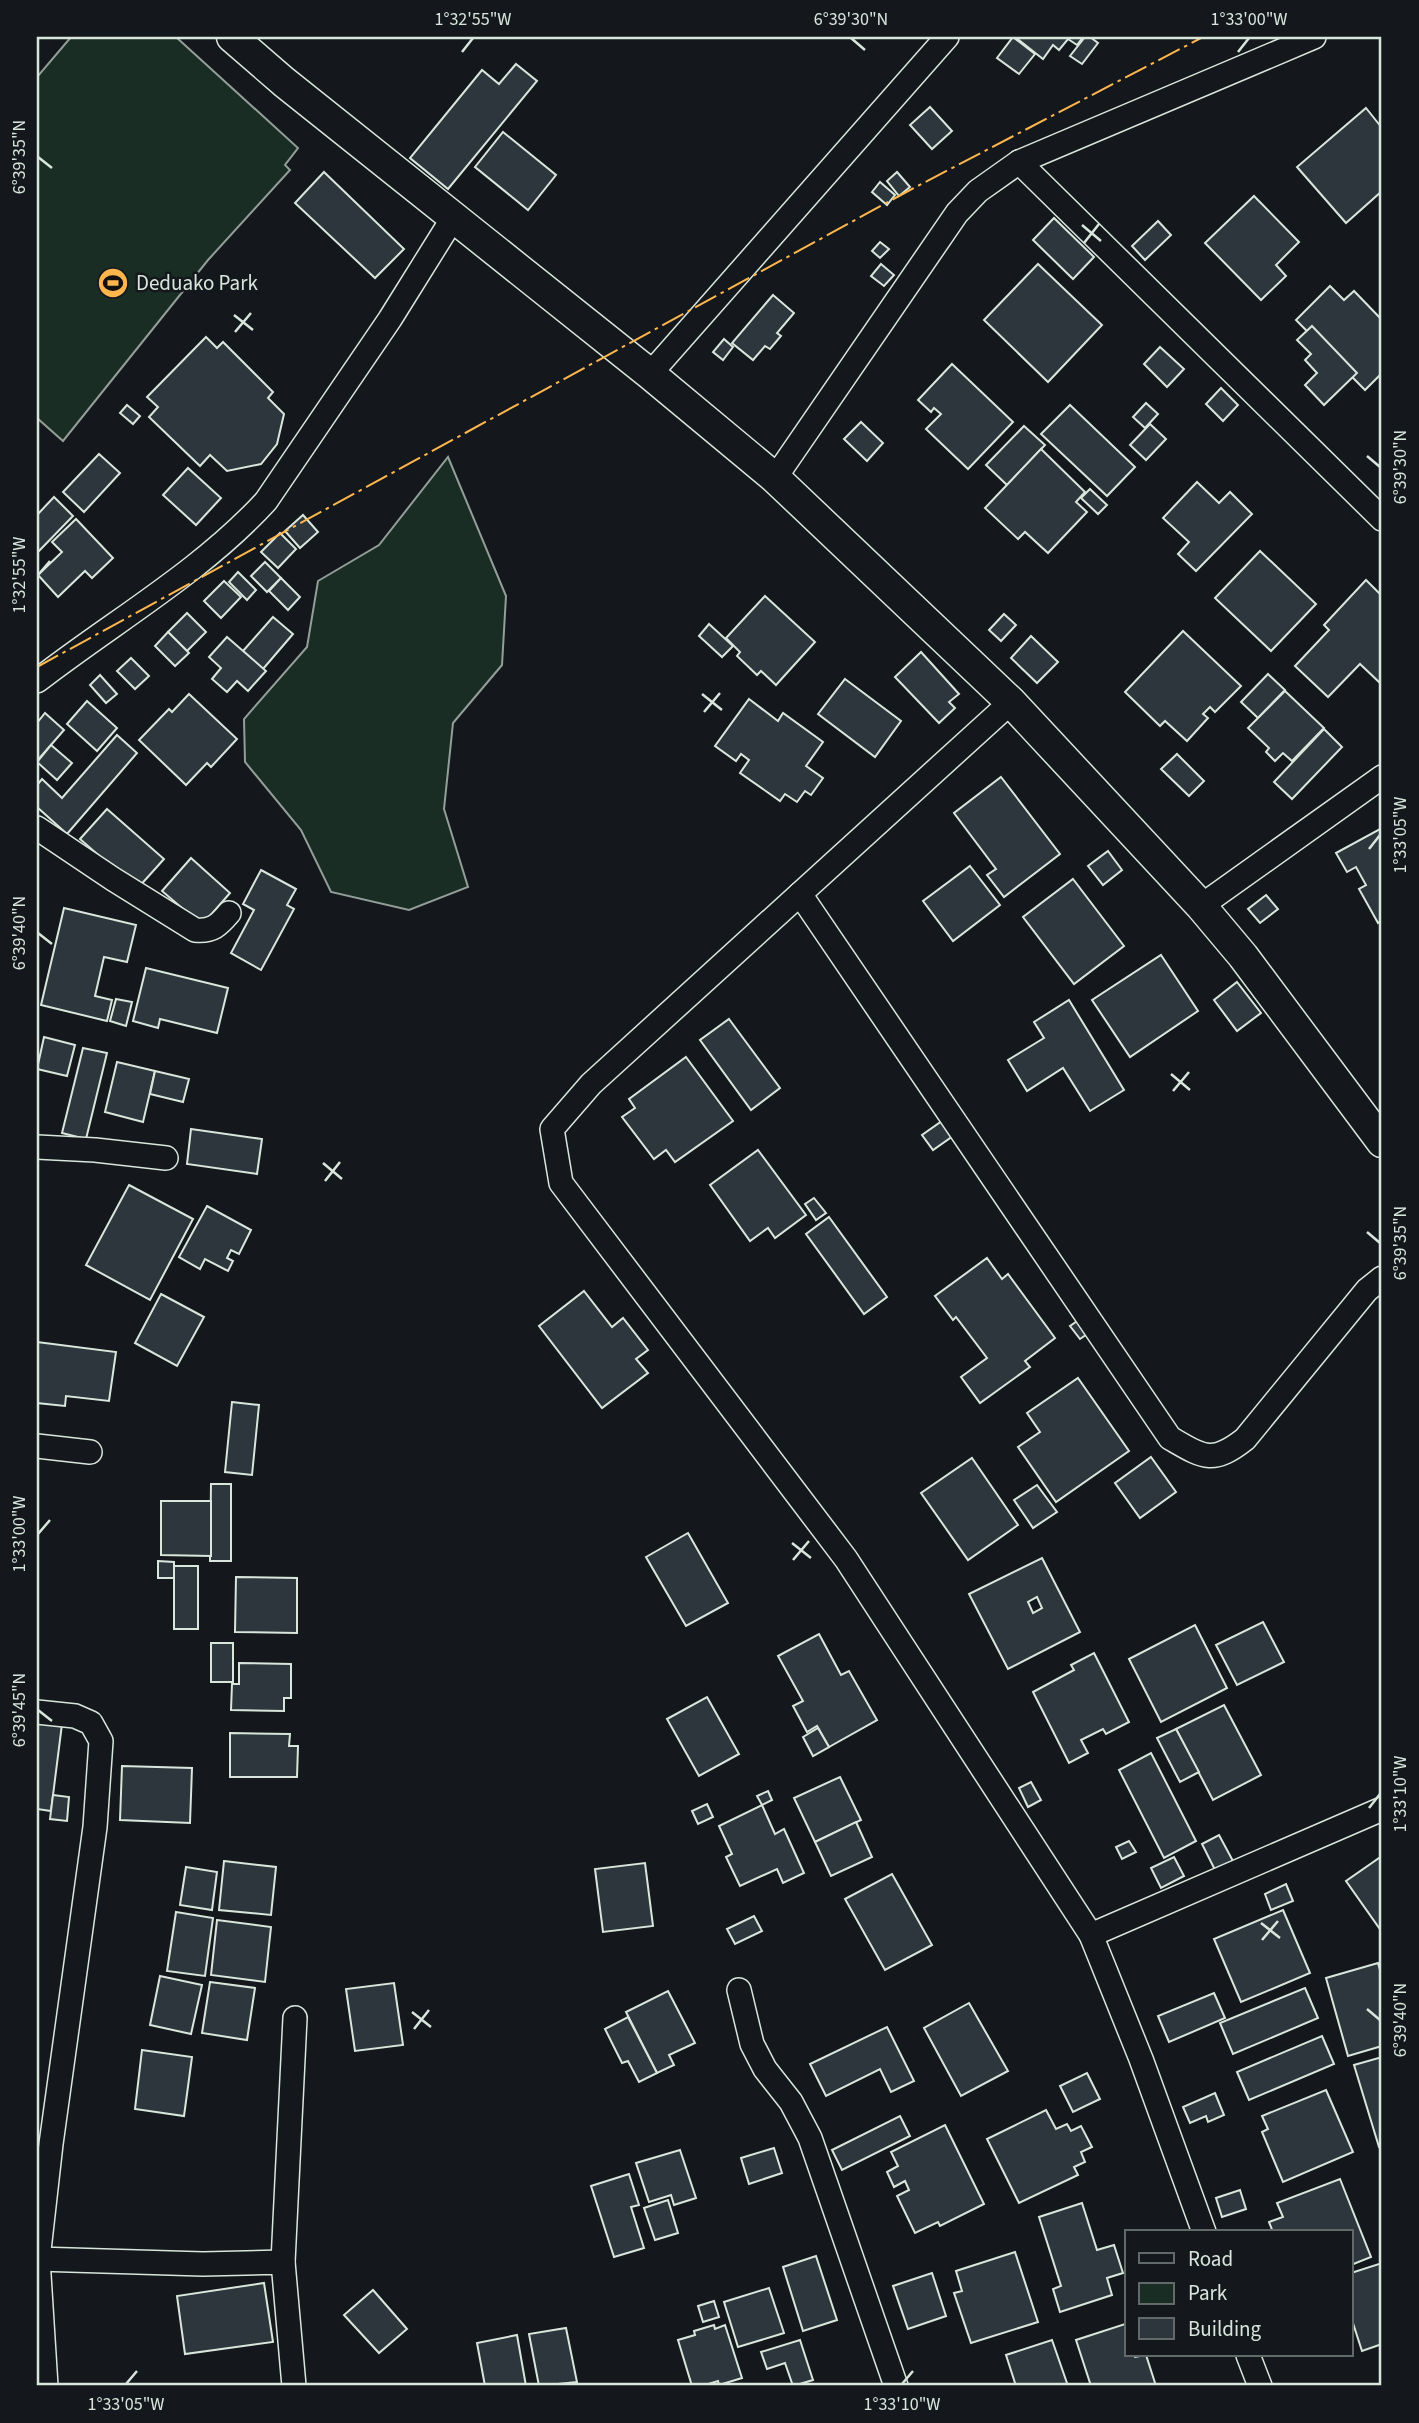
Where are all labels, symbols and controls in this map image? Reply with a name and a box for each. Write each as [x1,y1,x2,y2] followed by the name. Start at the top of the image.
[435,7,512,32] text: 1°32'55"W
[814,7,888,32] text: 6°39'30"N
[1211,7,1288,32] text: 1°33'00"W
[7,120,32,194] text: 6°39'35"N
[96,266,130,300] sports icon: Deduako Park
[136,268,258,298] place label: Deduako Park
[1388,430,1413,504] text: 6°39'30"N
[7,537,32,614] text: 1°32'55"W
[1388,797,1413,874] text: 1°33'05"W
[7,896,32,970] text: 6°39'40"N
[1388,1206,1413,1280] text: 6°39'35"N
[7,1496,32,1573] text: 1°33'00"W
[7,1673,32,1747] text: 6°39'45"N
[1388,1756,1413,1833] text: 1°33'10"W
[1388,1983,1413,2057] text: 6°39'40"N
[1125,2230,1352,2356] legend
[1188,2244,1233,2274] text: Road
[1188,2278,1228,2308] text: Park
[1188,2314,1262,2344] text: Building
[88,2392,165,2417] text: 1°33'05"W
[864,2392,941,2417] text: 1°33'10"W

